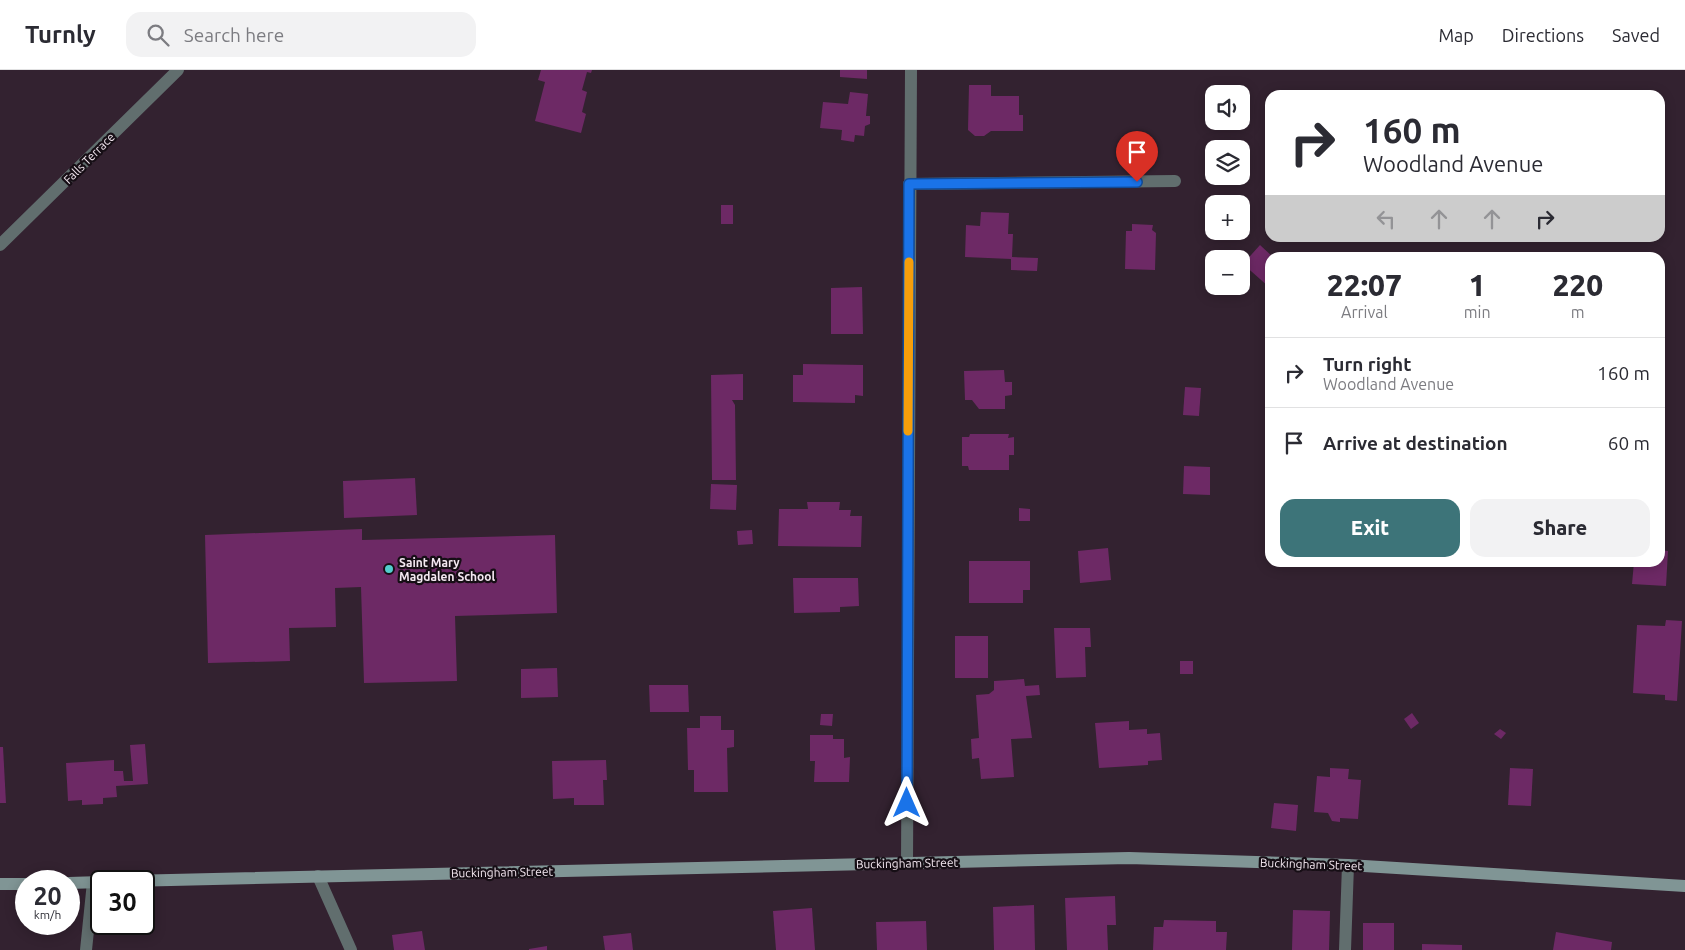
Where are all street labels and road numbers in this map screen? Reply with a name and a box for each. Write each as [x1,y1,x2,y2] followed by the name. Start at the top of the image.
[61,130,117,186] street label: Falls Terrace
[856,856,959,870] street label: Buckingham Street
[1260,856,1363,872] street label: Buckingham Street
[451,865,554,879] street label: Buckingham Street

